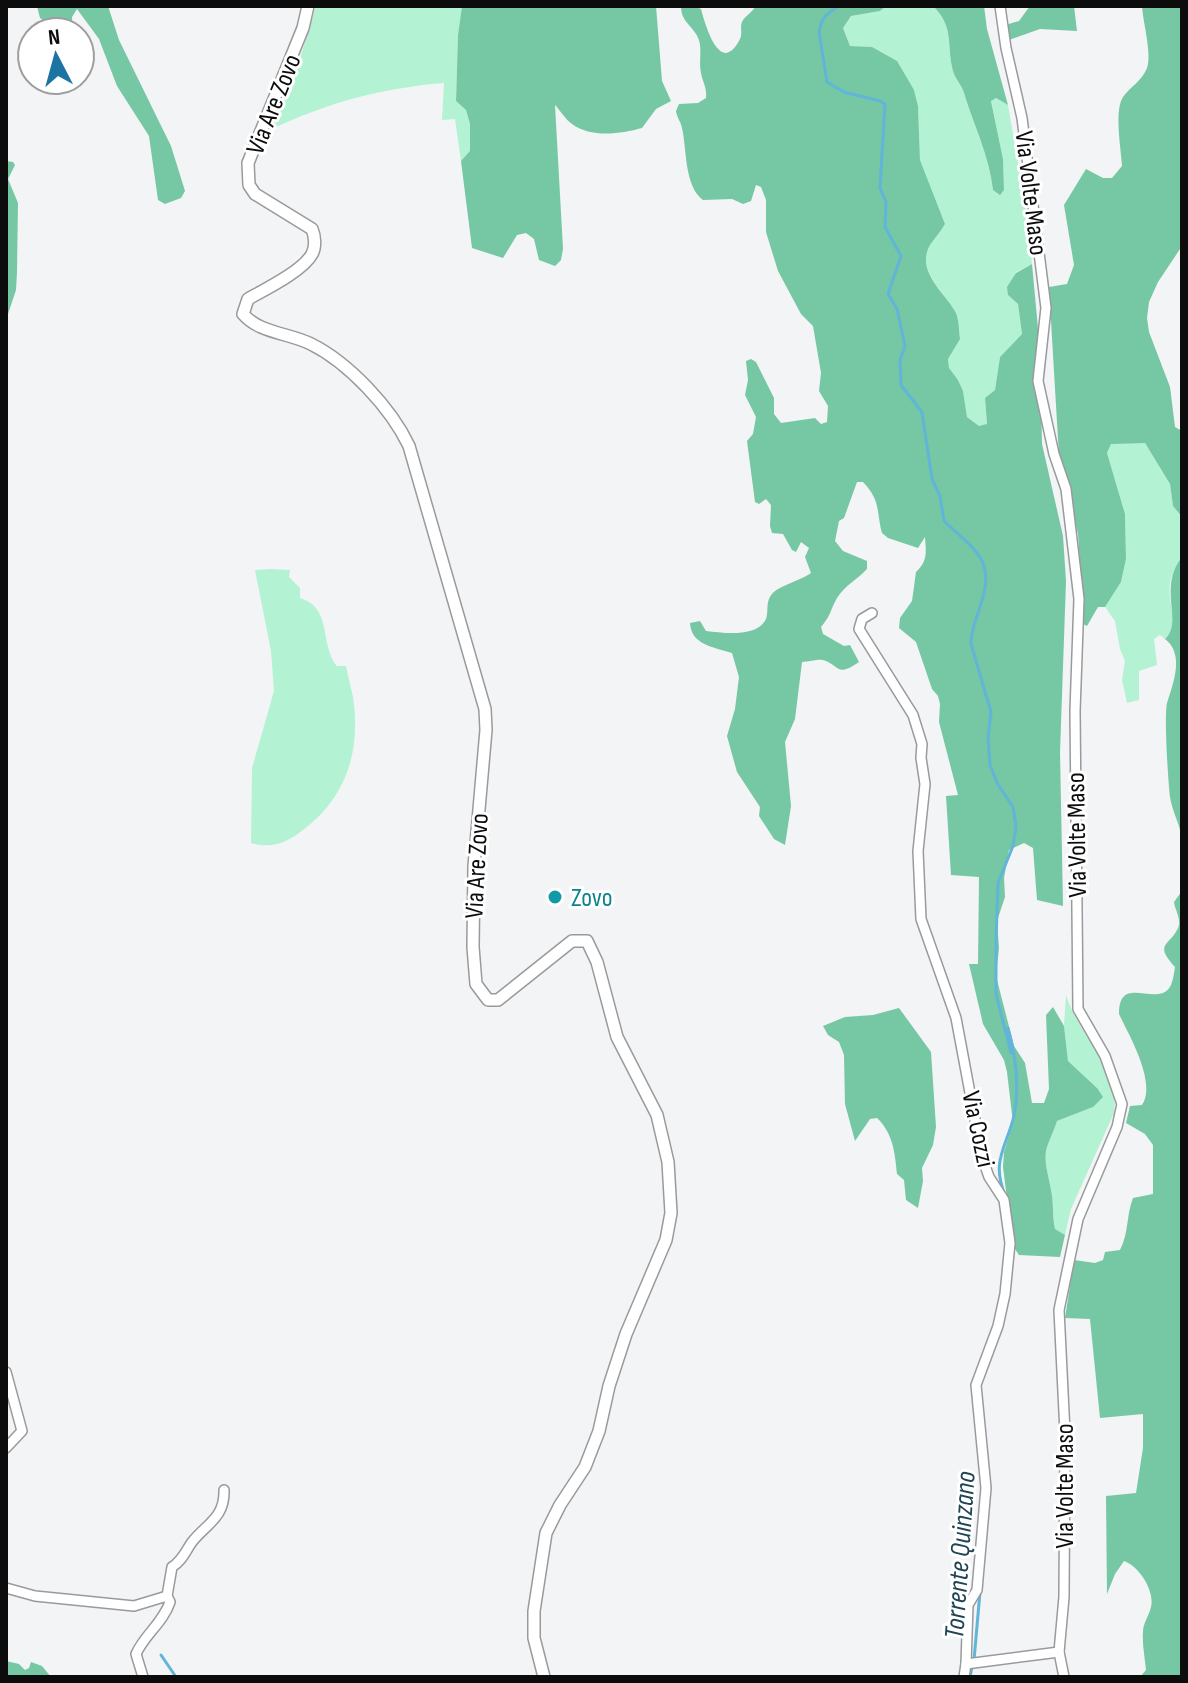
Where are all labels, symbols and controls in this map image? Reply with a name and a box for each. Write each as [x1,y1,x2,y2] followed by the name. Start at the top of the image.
[16,16,96,96] north arrow
[47,24,61,52] text: N
[240,50,309,159] street label: Via Are Zovo
[1008,129,1054,257] street label: Via Volte Maso
[1061,772,1094,898] street label: Via Volte Maso
[459,813,496,920] street label: Via Are Zovo
[571,883,612,914] place label: Zovo
[546,888,564,906] marker: Zovo
[954,1088,1001,1170] street label: Via Cozzi
[1050,1423,1081,1549] street label: Via Volte Maso
[938,1470,983,1640] water label: Torrente Quinzano

